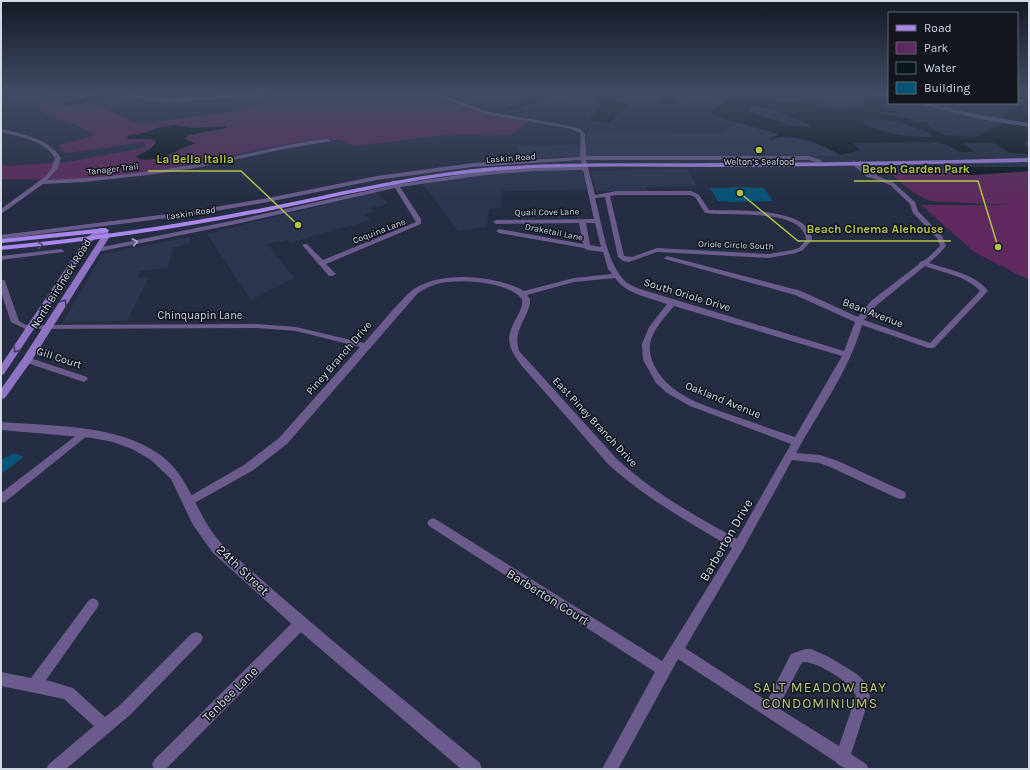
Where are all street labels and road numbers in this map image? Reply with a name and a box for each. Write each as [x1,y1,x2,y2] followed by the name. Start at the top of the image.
[486,151,536,165] street label: Laskin Road
[87,161,139,177] street label: Tanager Trail
[166,204,216,222] street label: Laskin Road
[515,206,580,218] street label: Quail Cove Lane
[351,216,407,247] street label: Coquina Lane
[524,221,584,243] street label: Draketail Lane
[28,237,94,331] street label: North Birdneck Road
[698,239,774,251] street label: Oriole Circle South
[642,276,732,314] street label: South Oriole Drive
[841,295,906,331] street label: Bean Avenue
[158,309,243,322] street label: Chinquapin Lane
[303,318,375,398] street label: Piney Branch Drive
[35,345,83,371] street label: Gill Court
[550,374,640,470] street label: East Piney Branch Drive
[683,379,763,421] street label: Oakland Avenue
[696,496,756,584] street label: Barberton Drive
[214,542,272,598] street label: 24th Street
[504,566,592,628] street label: Barberton Court
[199,663,261,725] street label: Tenbee Lane

